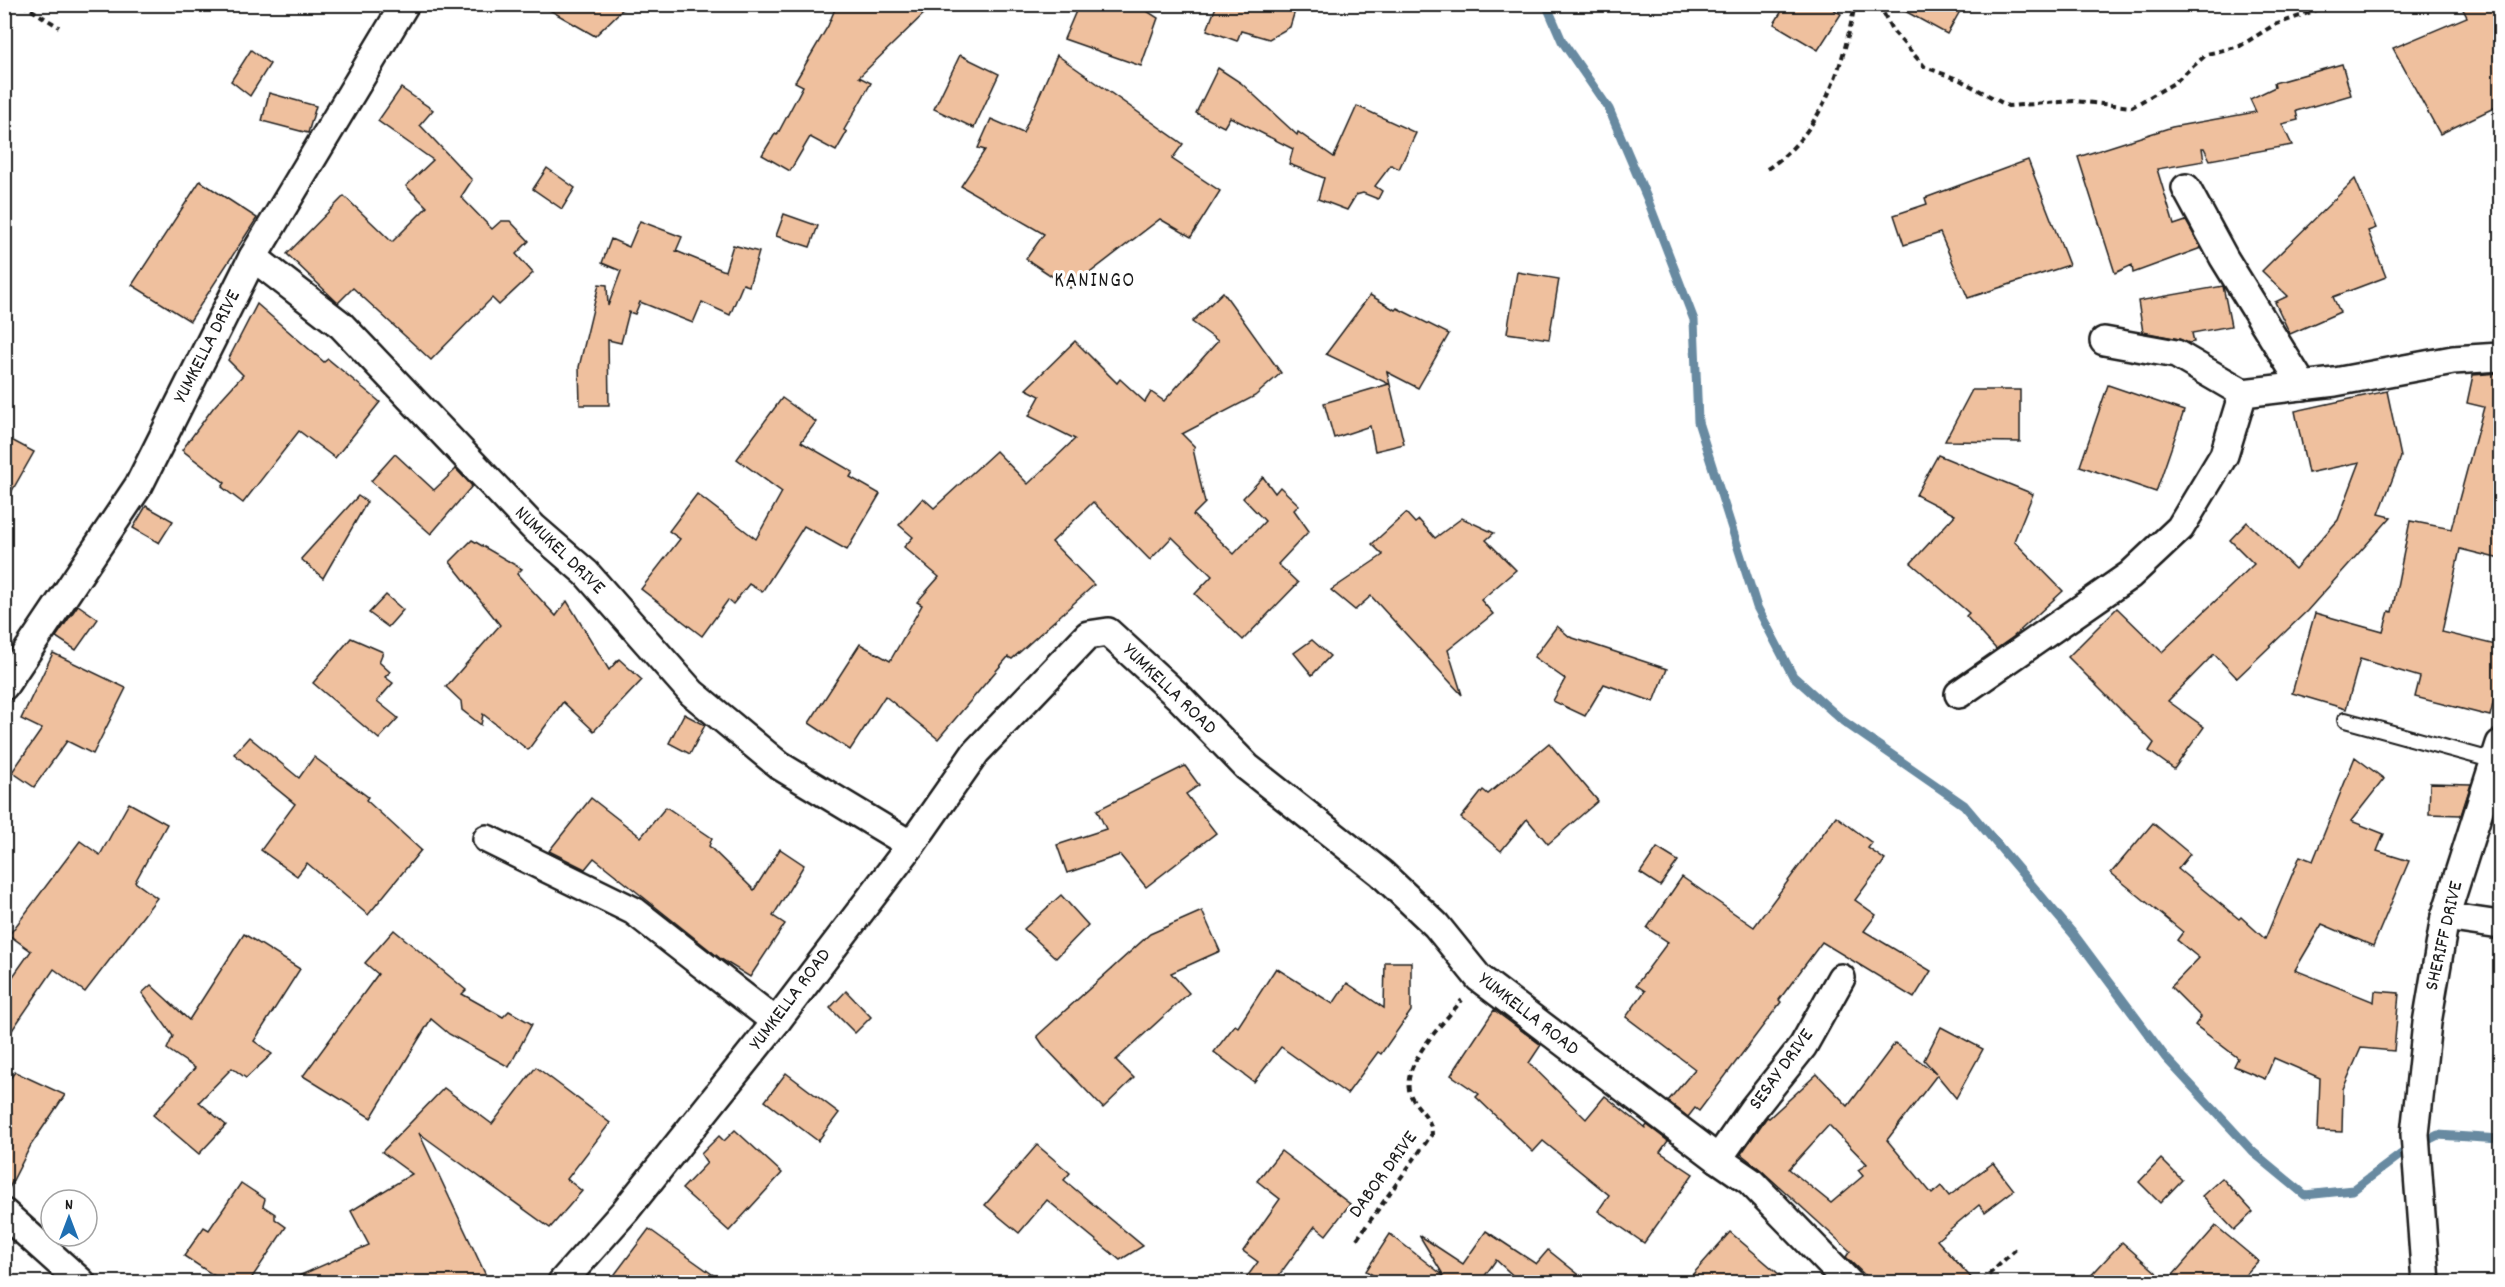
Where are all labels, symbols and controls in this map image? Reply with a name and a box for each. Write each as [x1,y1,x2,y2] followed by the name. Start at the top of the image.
[1054,267,1136,297] district label: KANINGO
[167,285,249,409] street label: YUMKELLA DRIVE
[507,500,611,602] street label: NUMUKEL DRIVE
[1116,638,1222,742] street label: YUMKELLA ROAD
[2419,879,2471,993] street label: SHERIFF DRIVE
[743,943,839,1057] street label: YUMKELLA ROAD
[1472,967,1584,1063] street label: YUMKELLA ROAD
[1743,1024,1821,1116] street label: SESAY DRIVE
[1343,1126,1425,1224] street label: DABOR DRIVE
[39,1188,99,1248] north arrow
[65,1194,73,1217] text: N

